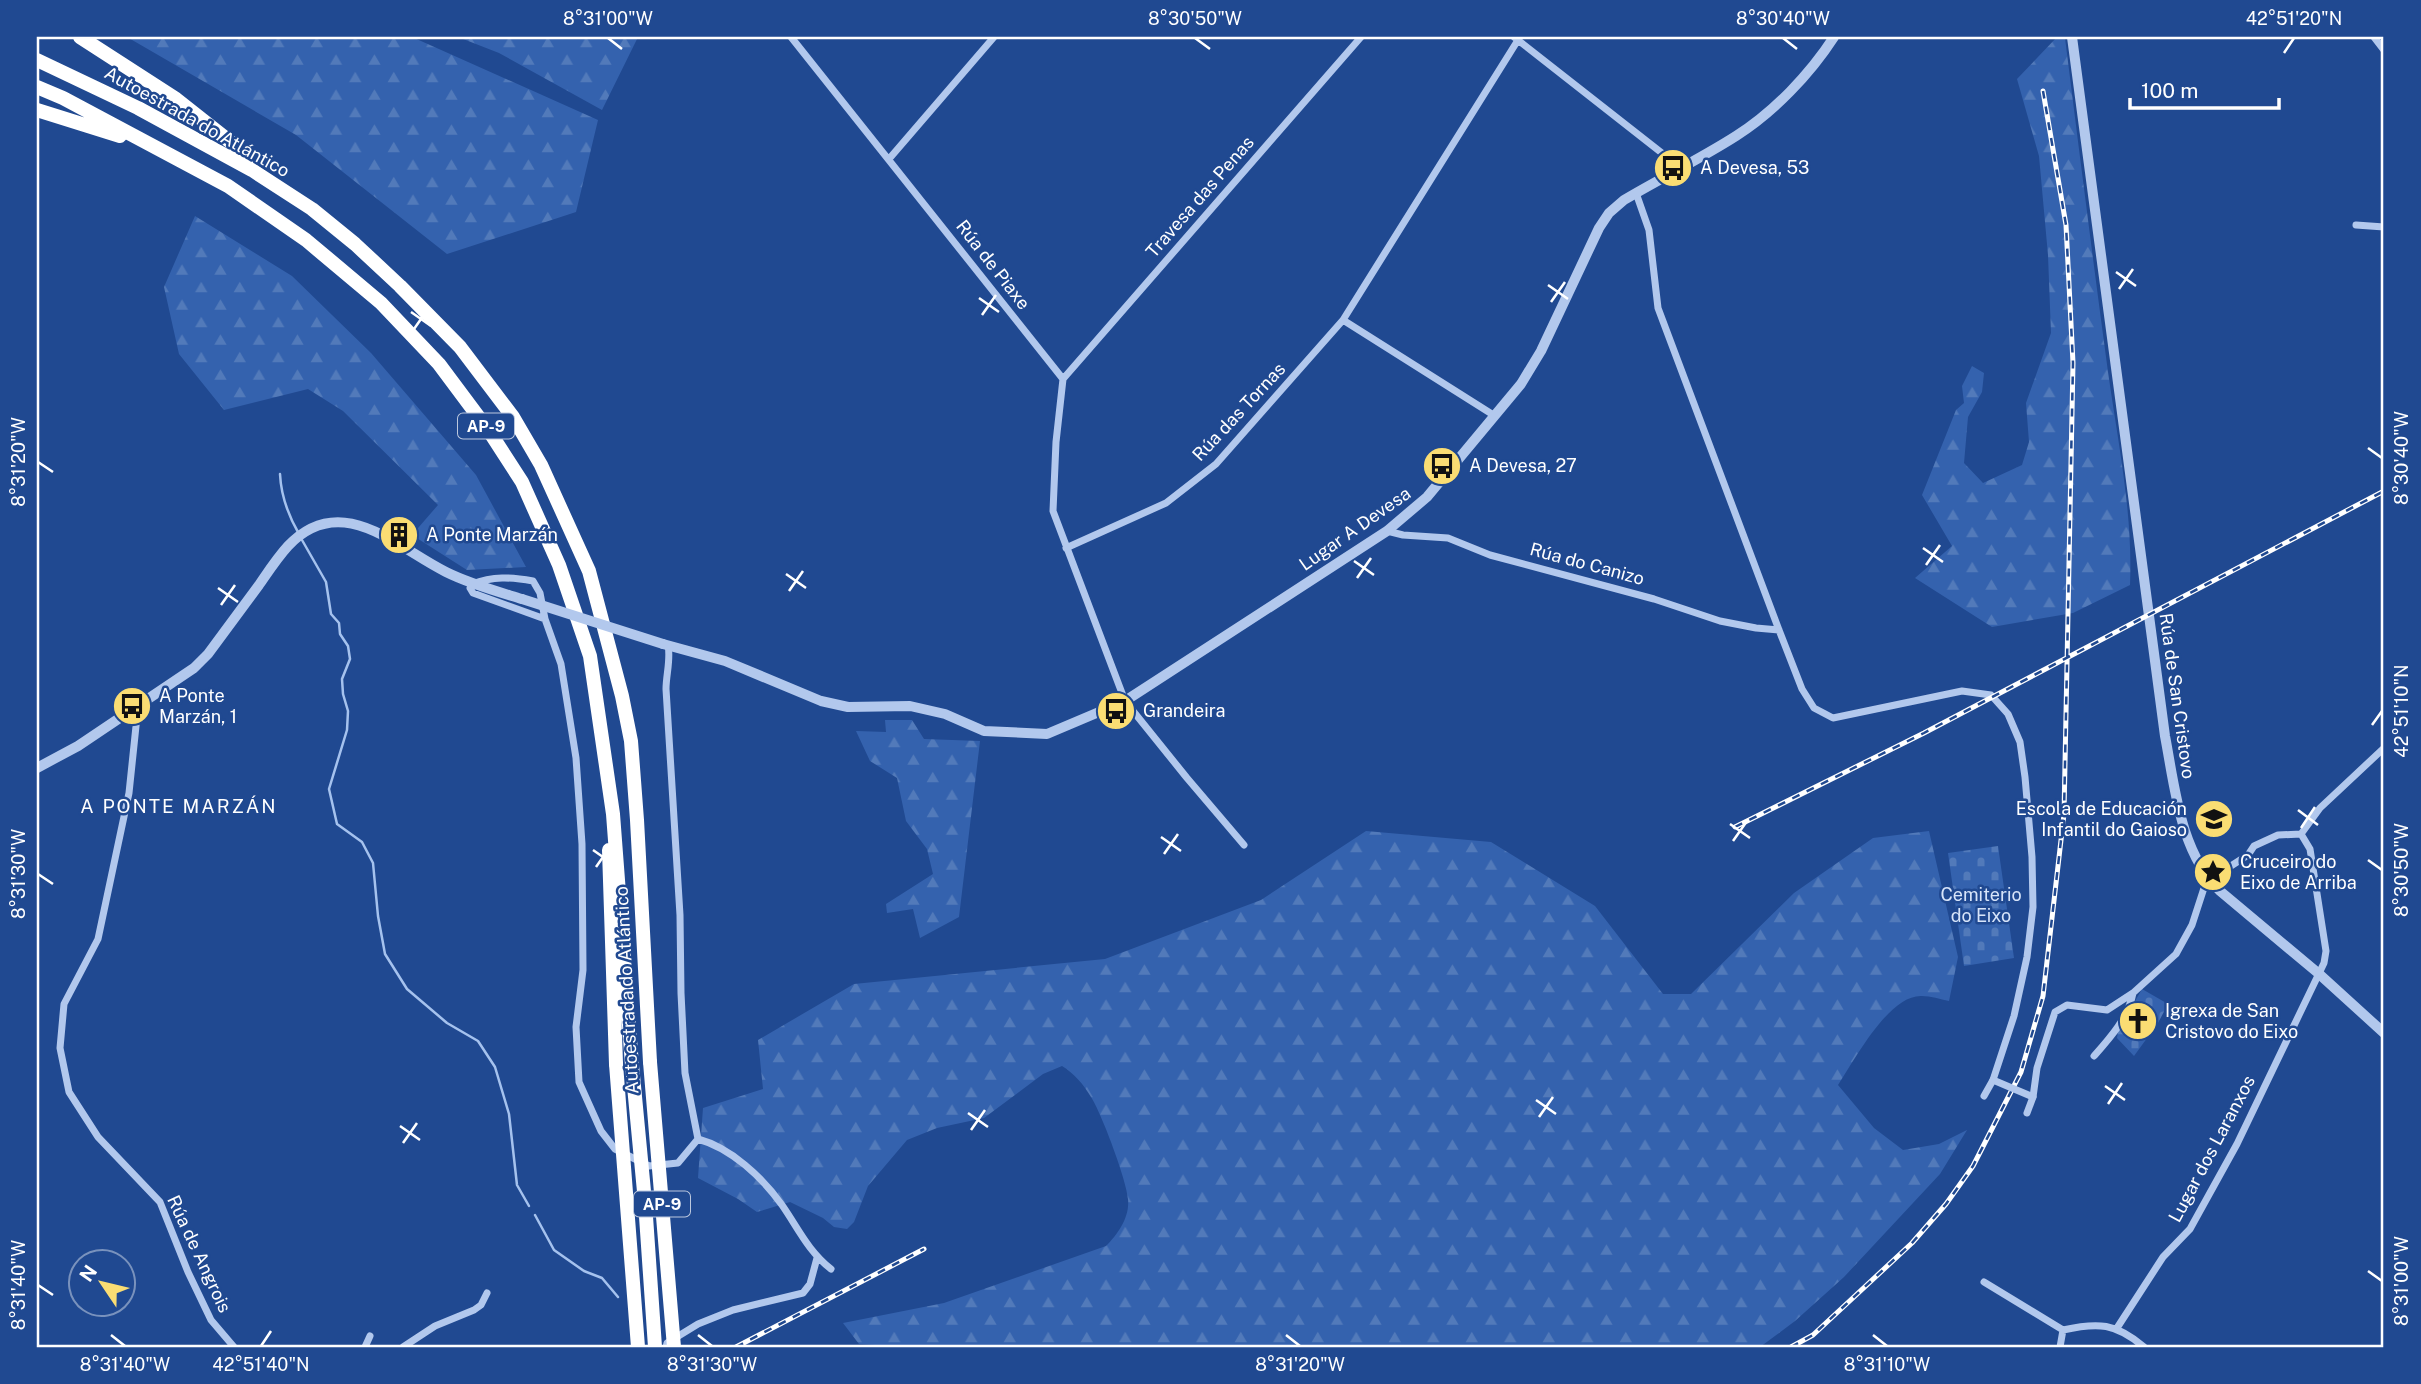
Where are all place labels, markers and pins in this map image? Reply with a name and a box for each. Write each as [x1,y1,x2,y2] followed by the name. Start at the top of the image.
[1652,147,1694,189] bus stop icon: A Devesa, 53
[1700,157,1809,178] place label: A Devesa, 53
[1421,445,1463,487] bus stop icon: A Devesa, 27
[1469,455,1577,476] place label: A Devesa, 27
[378,514,420,556] building icon: A Ponte Marzán
[426,524,558,545] place label: A Ponte Marzán
[111,685,153,727] bus stop icon: A Ponte Marzán, 1
[159,685,237,727] place label: A Ponte Marzán, 1
[1095,690,1137,732] bus stop icon: Grandeira
[1143,700,1225,721] place label: Grandeira
[2016,798,2187,840] place label: Escola de Educación Infantil do Gaioso
[2193,798,2235,840] school or university icon: Escola de Educación Infantil do Gaioso
[2192,851,2234,893] place icon: Cruceiro do Eixo de Arriba
[2240,851,2357,893] place label: Cruceiro do Eixo de Arriba
[2117,1000,2159,1042] church icon: Igrexa de San Cristovo do Eixo
[2165,1000,2298,1042] place label: Igrexa de San Cristovo do Eixo

